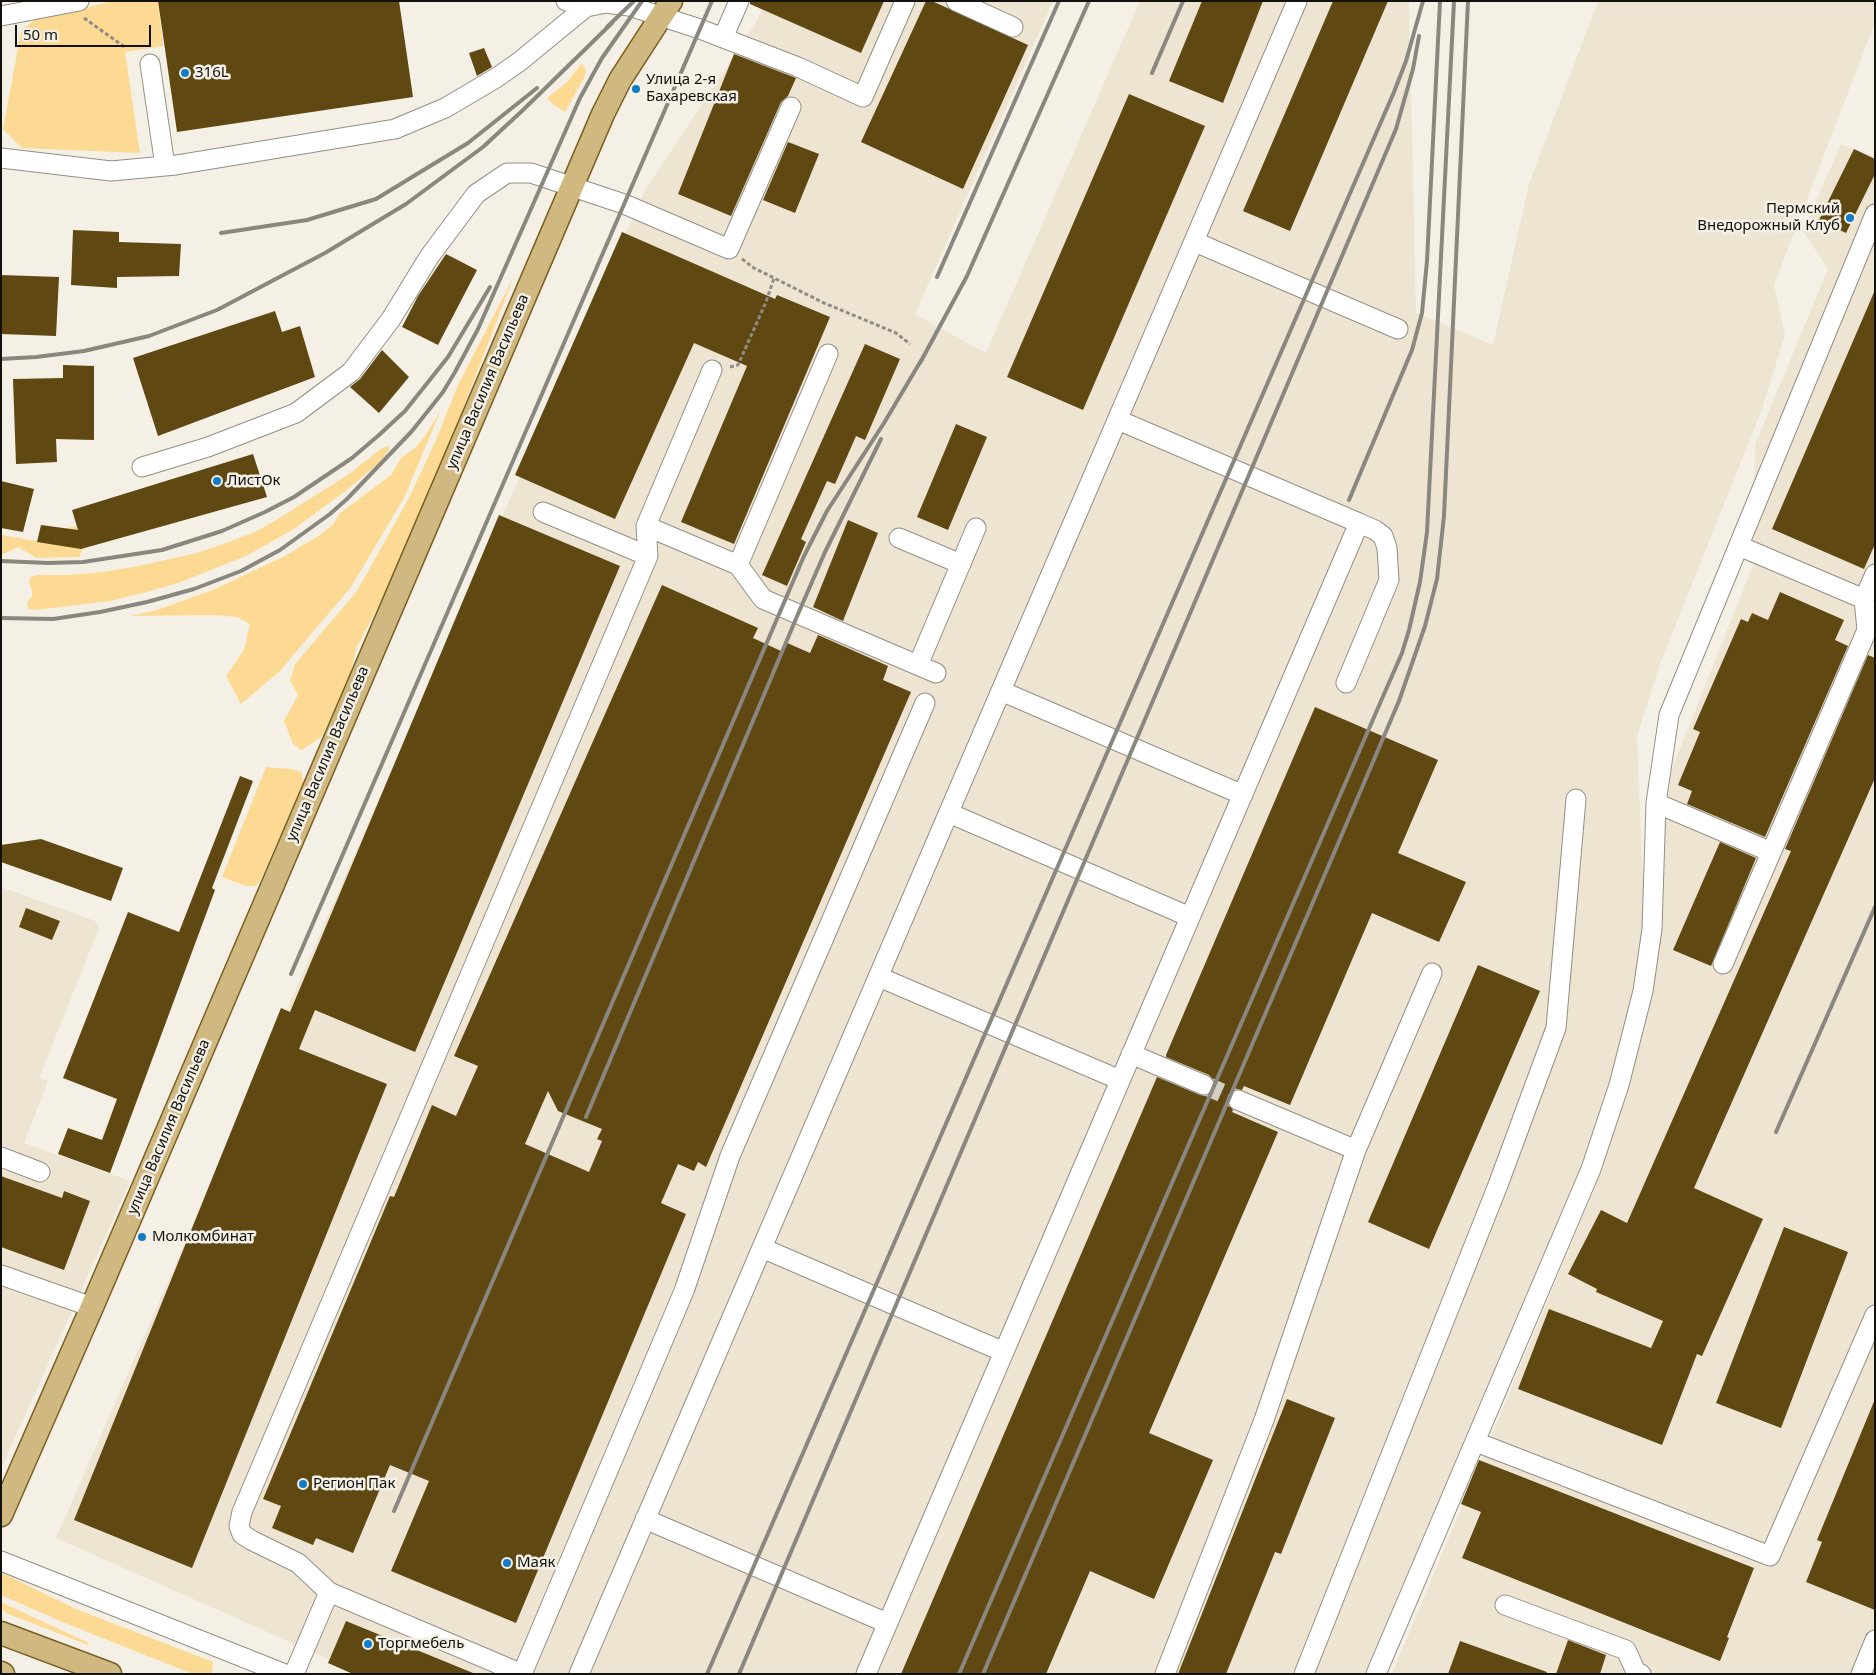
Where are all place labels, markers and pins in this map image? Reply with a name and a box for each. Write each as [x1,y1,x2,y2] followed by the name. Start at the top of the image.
[195,64,229,82] place label: 316L
[179,67,191,79] marker: 316L
[646,71,737,106] place label: Улица 2-я Бахаревская
[630,83,642,95] marker: Улица 2-я Бахаревская
[1697,200,1840,235] place label: Пермский Внедорожный Клуб
[1844,212,1856,224] marker: Пермский Внедорожный Клуб
[227,472,281,490] place label: ЛистОк
[211,475,223,487] marker: ЛистОк
[152,1228,254,1246] place label: Молкомбинат
[136,1231,148,1243] marker: Молкомбинат
[313,1475,395,1493] place label: Регион Пак
[297,1478,309,1490] marker: Регион Пак
[517,1554,556,1572] place label: Маяк
[501,1557,513,1569] marker: Маяк
[378,1635,464,1653] place label: Торгмебель
[362,1638,374,1650] marker: Торгмебель

